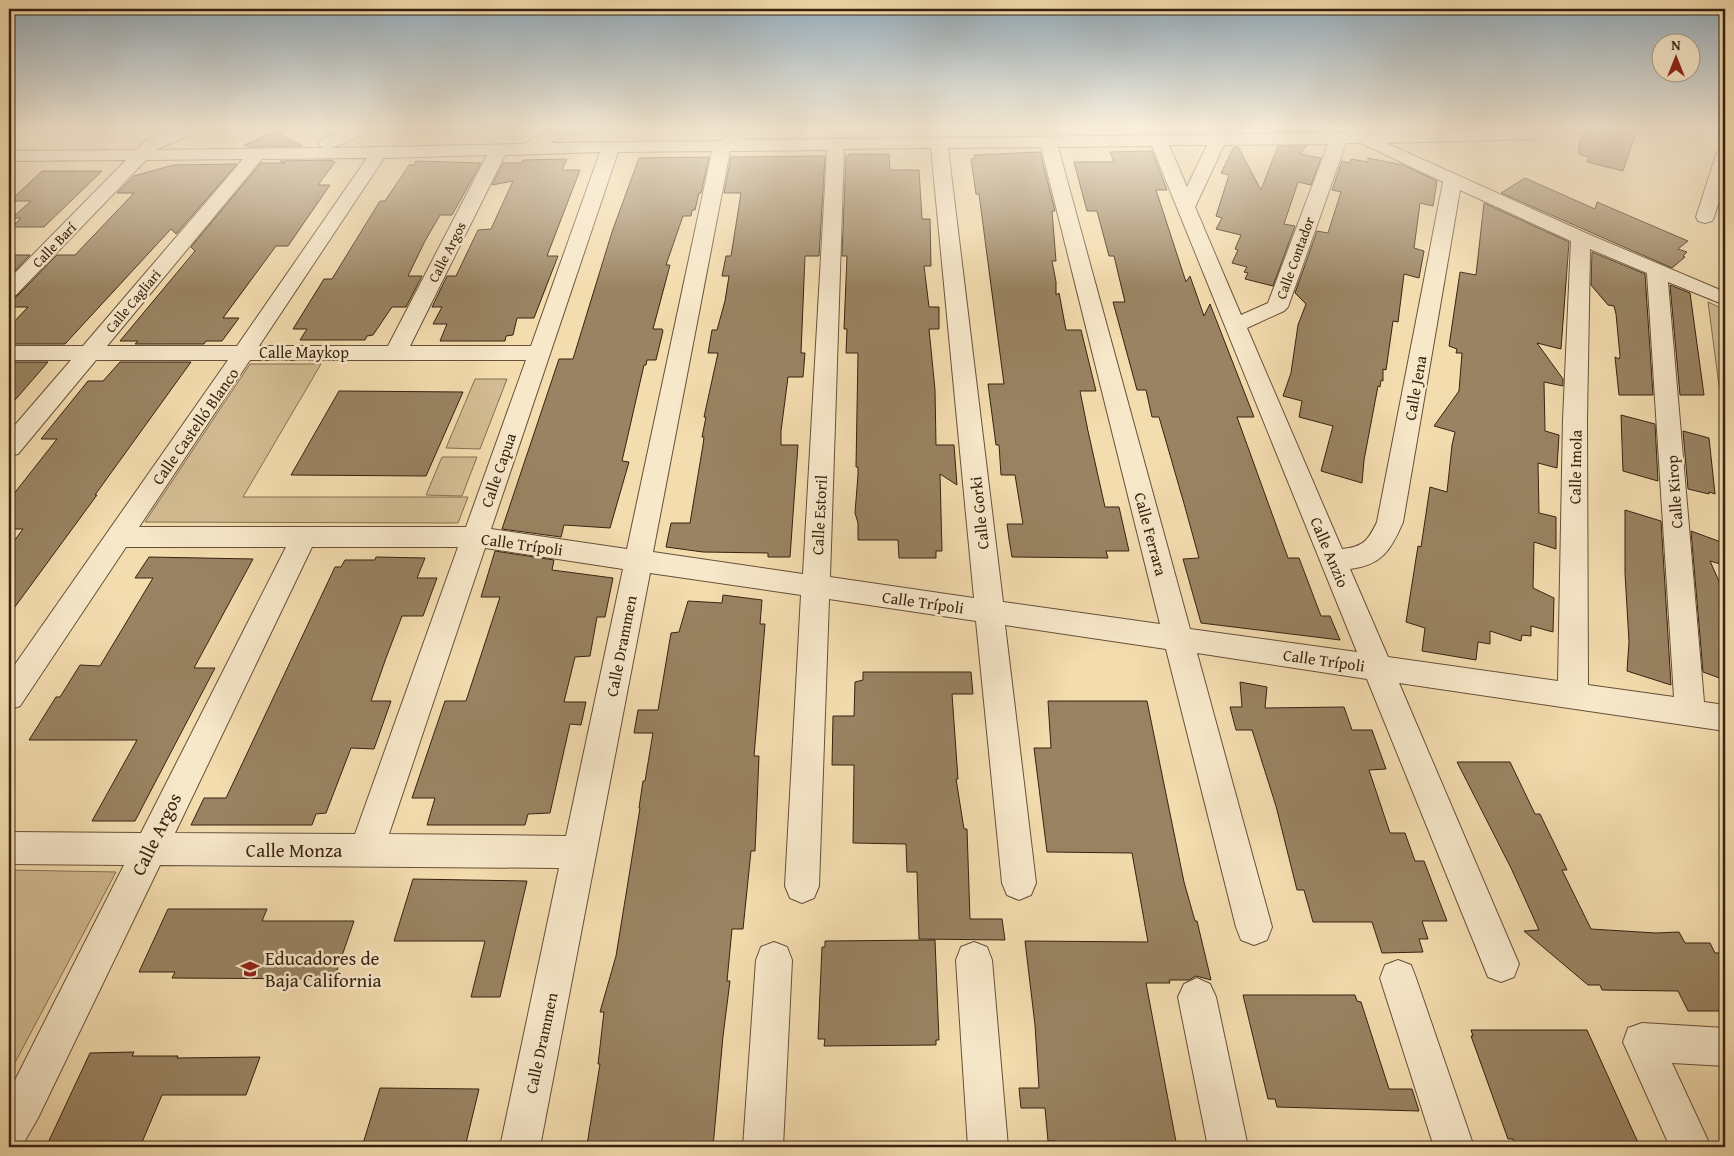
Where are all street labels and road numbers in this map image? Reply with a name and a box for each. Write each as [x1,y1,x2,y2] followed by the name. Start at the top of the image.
[1271,214,1319,302] street label: Calle Contador
[27,217,81,272] street label: Calle Barí
[423,218,471,286] street label: Calle Argos
[101,265,165,337] street label: Calle Cagliari
[259,340,349,364] street label: Calle Maykop
[1398,353,1433,422] street label: Calle Jena
[146,363,244,489] street label: Calle Castelló Blanco
[474,429,522,510] street label: Calle Capua
[1562,429,1588,504] street label: Calle Imola
[1659,454,1689,529] street label: Calle Kirop
[805,474,833,556] street label: Calle Estoril
[963,475,995,551] street label: Calle Gorki
[1128,490,1174,579] street label: Calle Ferrara
[1304,513,1356,591] street label: Calle Anzio
[480,526,565,562] street label: Calle Trípoli
[881,584,966,620] street label: Calle Trípoli
[599,593,643,699] street label: Calle Drammen
[1282,642,1367,678] street label: Calle Trípoli
[124,788,188,880] street label: Calle Argos
[246,836,342,864] street label: Calle Monza
[519,990,563,1096] street label: Calle Drammen

